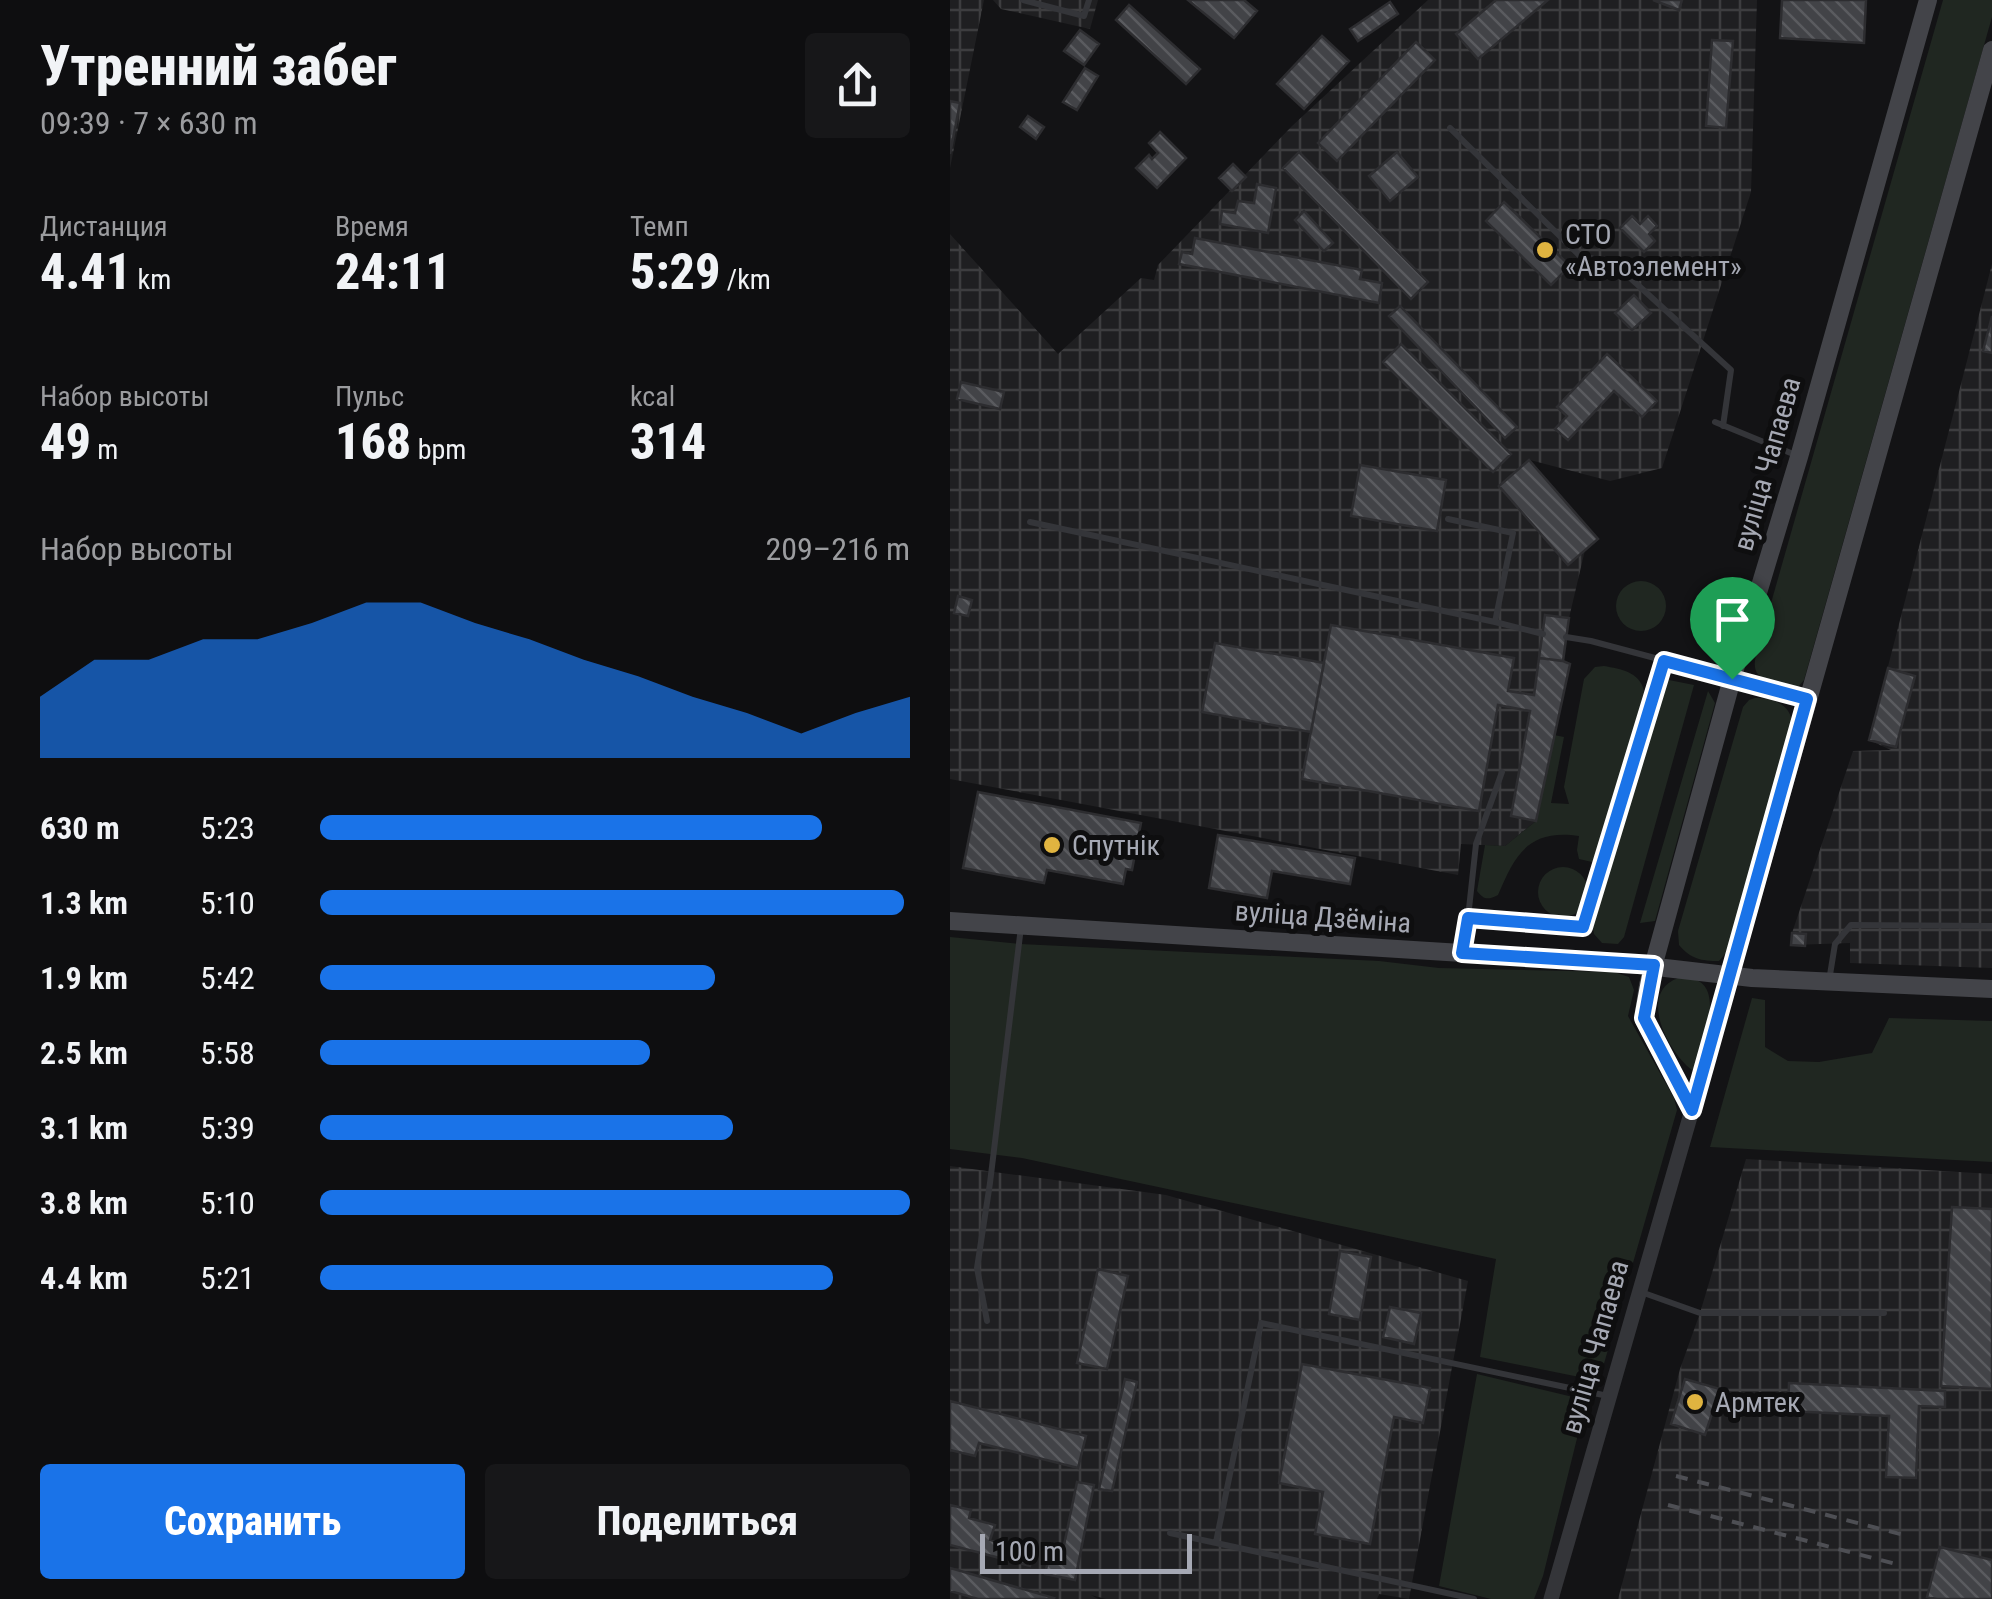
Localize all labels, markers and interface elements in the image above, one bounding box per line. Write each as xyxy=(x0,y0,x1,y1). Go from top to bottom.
button: share xyxy=(805,33,910,138)
text: Утренний забег xyxy=(40,34,397,98)
text: 09:39 · 7 × 630 m xyxy=(40,104,258,142)
text: Дистанция xyxy=(40,210,167,243)
text: Время xyxy=(335,210,409,243)
text: Темп xyxy=(630,210,689,243)
place label: СТО «Автоэлемент» xyxy=(1565,218,1742,283)
marker: СТО «Автоэлемент» xyxy=(1534,239,1556,261)
text: 4.41 xyxy=(40,243,131,301)
text: 24:11 xyxy=(335,243,451,301)
text: 5:29 xyxy=(630,243,720,301)
text: km xyxy=(131,263,171,296)
text: /km xyxy=(720,263,771,296)
street label: вуліца Чапаева xyxy=(1726,374,1808,554)
text: Набор высоты xyxy=(40,380,209,413)
text: Пульс xyxy=(335,380,404,413)
text: kcal xyxy=(630,380,675,413)
text: 49 xyxy=(40,413,91,471)
text: 168 xyxy=(335,413,411,471)
text: 314 xyxy=(630,413,706,471)
text: m xyxy=(91,433,118,466)
text: bpm xyxy=(411,433,466,466)
text: Набор высоты xyxy=(40,530,234,568)
text: 209–216 m xyxy=(765,530,910,568)
pin xyxy=(1690,577,1775,680)
icon: arrive xyxy=(1705,592,1760,647)
text: 630 m xyxy=(40,809,120,847)
text: 5:23 xyxy=(200,809,255,847)
place label: Спутнік xyxy=(1072,829,1160,862)
marker: Спутнік xyxy=(1041,834,1063,856)
text: 1.3 km xyxy=(40,884,128,922)
text: 5:10 xyxy=(200,884,255,922)
street label: вуліца Дзёміна xyxy=(1234,894,1412,940)
text: 1.9 km xyxy=(40,959,128,997)
text: 5:42 xyxy=(200,959,255,997)
text: 2.5 km xyxy=(40,1034,128,1072)
text: 5:58 xyxy=(200,1034,255,1072)
text: 3.1 km xyxy=(40,1109,128,1147)
text: 5:39 xyxy=(200,1109,255,1147)
text: 3.8 km xyxy=(40,1184,128,1222)
text: 5:10 xyxy=(200,1184,255,1222)
street label: вуліца Чапаева xyxy=(1554,1257,1636,1437)
text: 4.4 km xyxy=(40,1259,128,1297)
text: 5:21 xyxy=(200,1259,255,1297)
place label: Армтек xyxy=(1715,1386,1800,1419)
marker: Армтек xyxy=(1684,1391,1706,1413)
button: Сохранить xyxy=(40,1464,465,1579)
button: Поделиться xyxy=(485,1464,910,1579)
scale bar xyxy=(980,1529,1192,1574)
text: 100 m xyxy=(995,1535,1064,1568)

